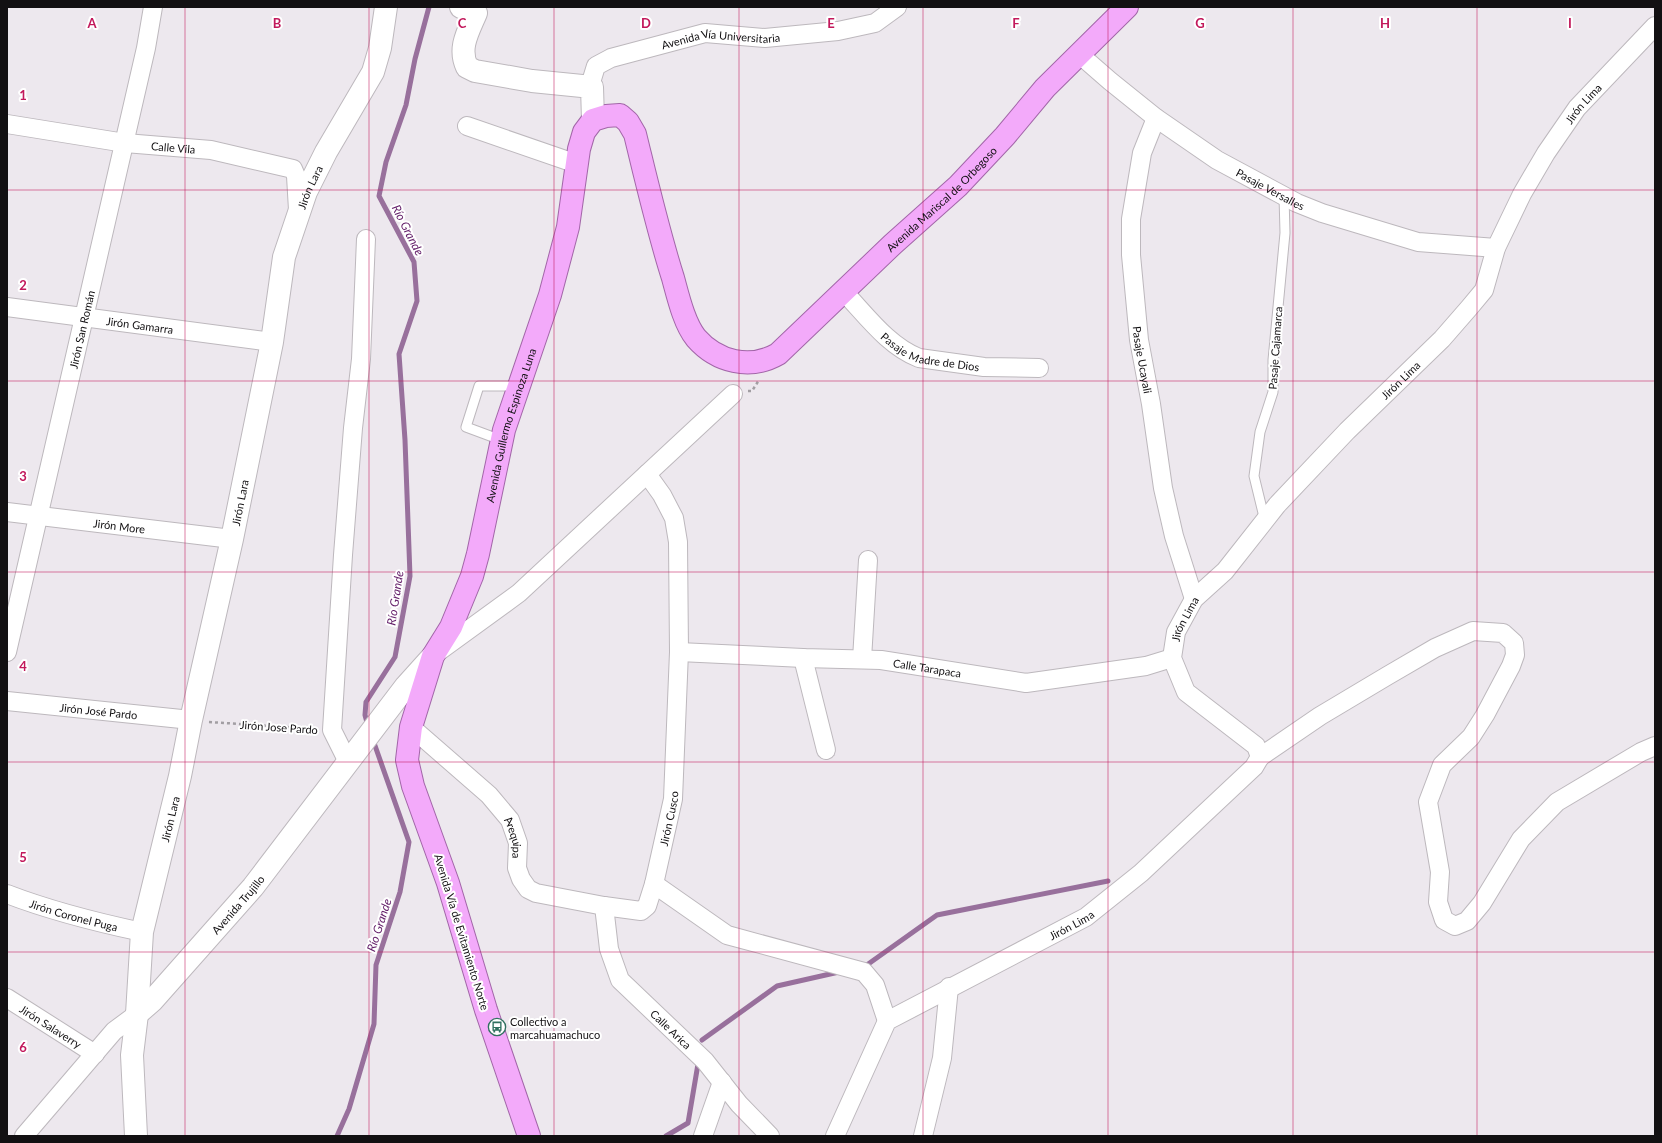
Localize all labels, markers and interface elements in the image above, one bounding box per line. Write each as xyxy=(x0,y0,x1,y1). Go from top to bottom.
text: A xyxy=(86,15,97,31)
text: B xyxy=(273,15,282,31)
text: C xyxy=(458,15,467,31)
text: D xyxy=(641,15,651,31)
text: E xyxy=(827,15,835,31)
text: F xyxy=(1012,15,1020,31)
text: G xyxy=(1195,15,1205,31)
text: H xyxy=(1380,15,1390,31)
text: I xyxy=(1568,15,1572,31)
street label: Avenida Vía Universitaria xyxy=(660,26,781,51)
street label: Jirón Lima xyxy=(1562,81,1604,126)
text: 1 xyxy=(19,87,27,103)
street label: Calle Vila xyxy=(151,139,196,155)
street label: Avenida Mariscal de Orbegoso xyxy=(883,143,999,254)
street label: Jirón Lara xyxy=(294,163,325,211)
street label: Pasaje Versalles xyxy=(1234,165,1307,212)
water label: Río Grande xyxy=(389,202,427,258)
text: 2 xyxy=(19,277,27,293)
street label: Jirón San Román xyxy=(66,289,97,370)
street label: Pasaje Cajamarca xyxy=(1266,306,1284,390)
street label: Jirón Gamarra xyxy=(105,314,174,335)
street label: Pasaje Ucayali xyxy=(1131,325,1155,395)
street label: Pasaje Madre de Dios xyxy=(879,329,980,373)
street label: Avenida Guillermo Espinoza Luna xyxy=(482,346,538,504)
street label: Jirón Lima xyxy=(1378,358,1422,401)
text: 3 xyxy=(19,468,27,484)
street label: Jirón Lara xyxy=(228,478,250,527)
street label: Jirón More xyxy=(93,516,146,535)
water label: Río Grande xyxy=(383,569,407,626)
street label: Jirón Lima xyxy=(1168,594,1201,642)
street label: Calle Tarapaca xyxy=(892,656,962,679)
text: 4 xyxy=(19,658,27,674)
street label: Jirón José Pardo xyxy=(59,700,138,721)
street label: Jirón Jose Pardo xyxy=(240,718,318,736)
street label: Jirón Cusco xyxy=(656,791,680,847)
street label: Jirón Lara xyxy=(158,795,181,843)
street label: Arequipa xyxy=(502,813,524,859)
text: 5 xyxy=(19,849,27,865)
street label: Avenida Vía de Evitamiento Norte xyxy=(432,852,492,1012)
street label: Avenida Trujillo xyxy=(208,872,266,936)
street label: Jirón Coronel Puga xyxy=(28,896,119,933)
water label: Río Grande xyxy=(363,896,395,954)
street label: Jirón Lima xyxy=(1046,907,1096,942)
street label: Jirón Salaverry xyxy=(18,1001,84,1051)
street label: Calle Arica xyxy=(648,1007,694,1051)
place label: Collectivo a marcahuamachuco xyxy=(510,1015,600,1041)
bus stop icon: Collectivo a marcahuamachuco xyxy=(487,1017,507,1037)
text: 6 xyxy=(19,1039,27,1055)

